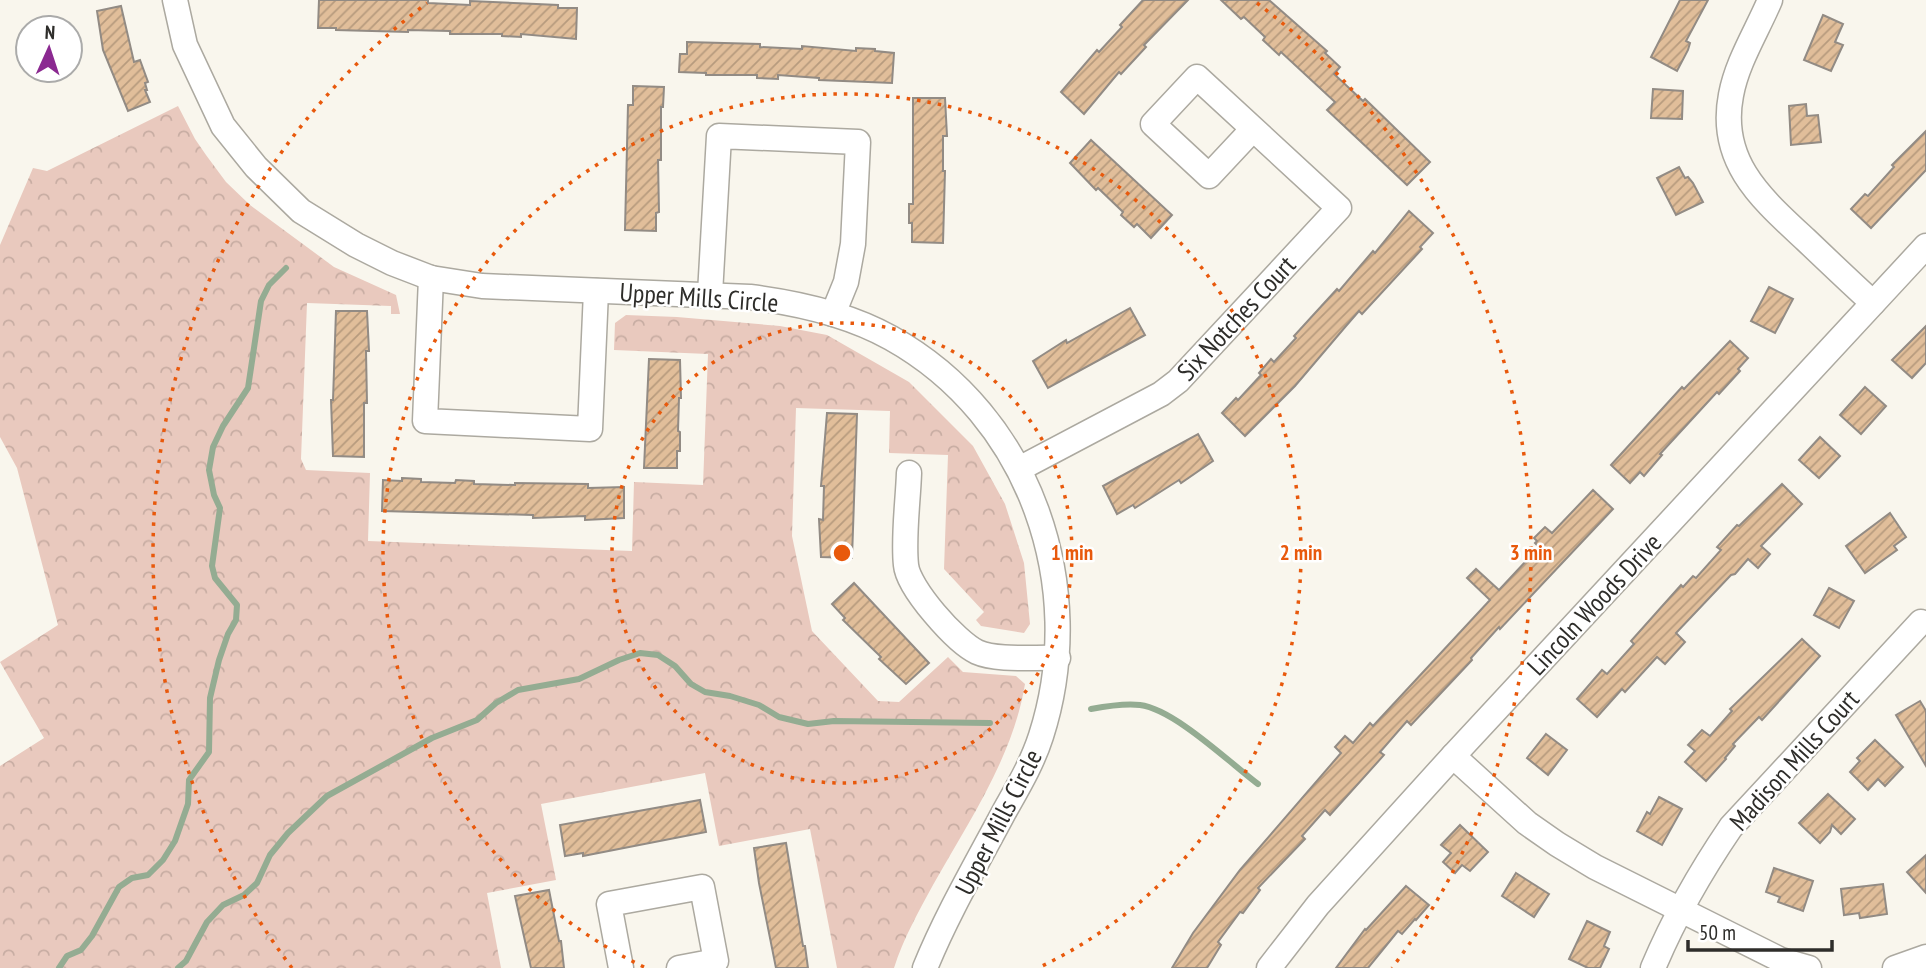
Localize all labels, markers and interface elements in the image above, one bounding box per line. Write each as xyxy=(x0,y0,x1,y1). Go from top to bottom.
north arrow xyxy=(14,14,84,84)
text: N xyxy=(44,20,56,44)
street label: Six Notches Court xyxy=(1170,249,1302,387)
street label: Upper Mills Circle xyxy=(619,275,779,319)
street label: Lincoln Woods Drive xyxy=(1520,526,1668,682)
text: 1 min xyxy=(1051,539,1093,566)
text: 2 min xyxy=(1280,539,1322,566)
text: 3 min xyxy=(1510,539,1552,566)
centre of rings xyxy=(830,541,854,565)
street label: Madison Mills Court xyxy=(1722,683,1866,837)
street label: Upper Mills Circle xyxy=(947,744,1049,900)
scale bar xyxy=(1688,908,1832,952)
text: 50 m xyxy=(1699,919,1736,946)

